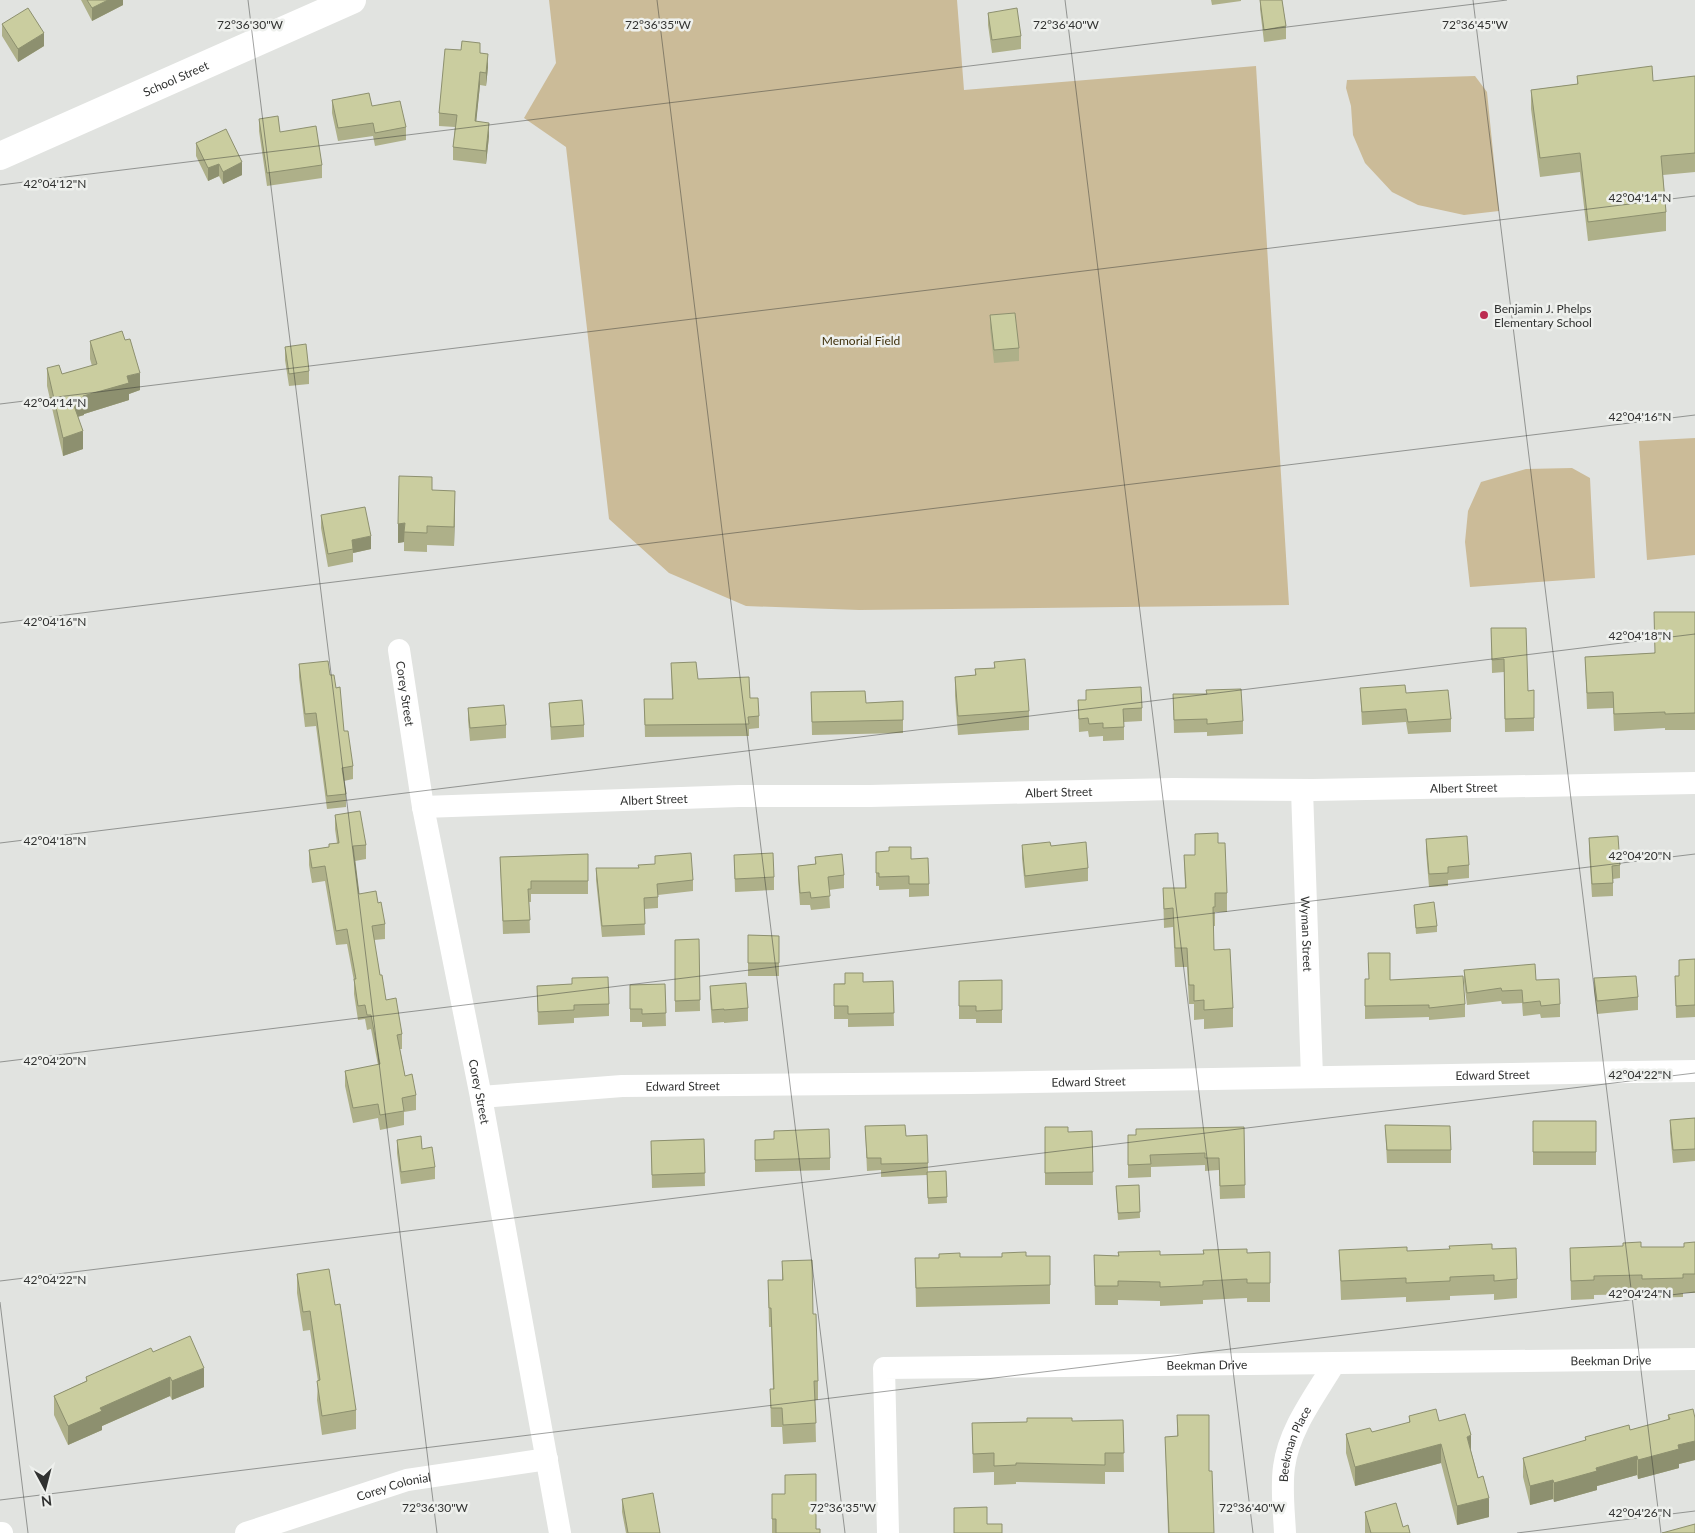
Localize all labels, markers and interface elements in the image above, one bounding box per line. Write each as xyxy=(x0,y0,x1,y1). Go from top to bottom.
text: 72°36'30"W xyxy=(217,17,284,32)
text: 72°36'35"W xyxy=(625,17,692,32)
text: 72°36'40"W xyxy=(1033,17,1100,32)
text: 72°36'45"W xyxy=(1442,17,1509,32)
street label: School Street xyxy=(140,57,211,99)
text: 42°04'12"N xyxy=(24,176,86,191)
text: 42°04'14"N xyxy=(1609,190,1671,205)
place label: Benjamin J. Phelps Elementary School xyxy=(1494,301,1592,330)
marker: Benjamin J. Phelps Elementary School xyxy=(1478,309,1490,321)
park label: Memorial Field xyxy=(822,333,900,348)
text: 42°04'14"N xyxy=(24,395,86,410)
text: 42°04'16"N xyxy=(1609,409,1671,424)
text: 42°04'16"N xyxy=(24,614,86,629)
text: 42°04'18"N xyxy=(1609,628,1671,643)
street label: Corey Street xyxy=(393,660,418,728)
street label: Albert Street xyxy=(1430,779,1498,795)
street label: Albert Street xyxy=(1025,783,1093,800)
street label: Albert Street xyxy=(620,790,689,808)
text: 42°04'18"N xyxy=(24,833,86,848)
text: 42°04'20"N xyxy=(1609,848,1671,863)
street label: Wyman Street xyxy=(1298,896,1316,973)
text: 42°04'20"N xyxy=(24,1053,86,1068)
street label: Corey Street xyxy=(466,1058,493,1126)
street label: Edward Street xyxy=(1455,1066,1530,1082)
text: 42°04'22"N xyxy=(1609,1067,1671,1082)
street label: Edward Street xyxy=(1051,1073,1127,1089)
street label: Edward Street xyxy=(645,1078,720,1093)
text: 42°04'22"N xyxy=(24,1272,86,1287)
text: 42°04'24"N xyxy=(1609,1286,1671,1301)
street label: Beekman Drive xyxy=(1570,1352,1651,1368)
street label: Beekman Drive xyxy=(1166,1356,1247,1372)
street label: Beekman Place xyxy=(1275,1403,1314,1482)
north arrow xyxy=(20,1463,70,1513)
street label: Corey Colonial xyxy=(354,1469,432,1504)
text: N xyxy=(40,1492,53,1510)
text: 72°36'30"W xyxy=(402,1500,469,1515)
text: 72°36'35"W xyxy=(810,1500,877,1515)
text: 72°36'40"W xyxy=(1219,1500,1286,1515)
text: 42°04'26"N xyxy=(1609,1505,1671,1520)

